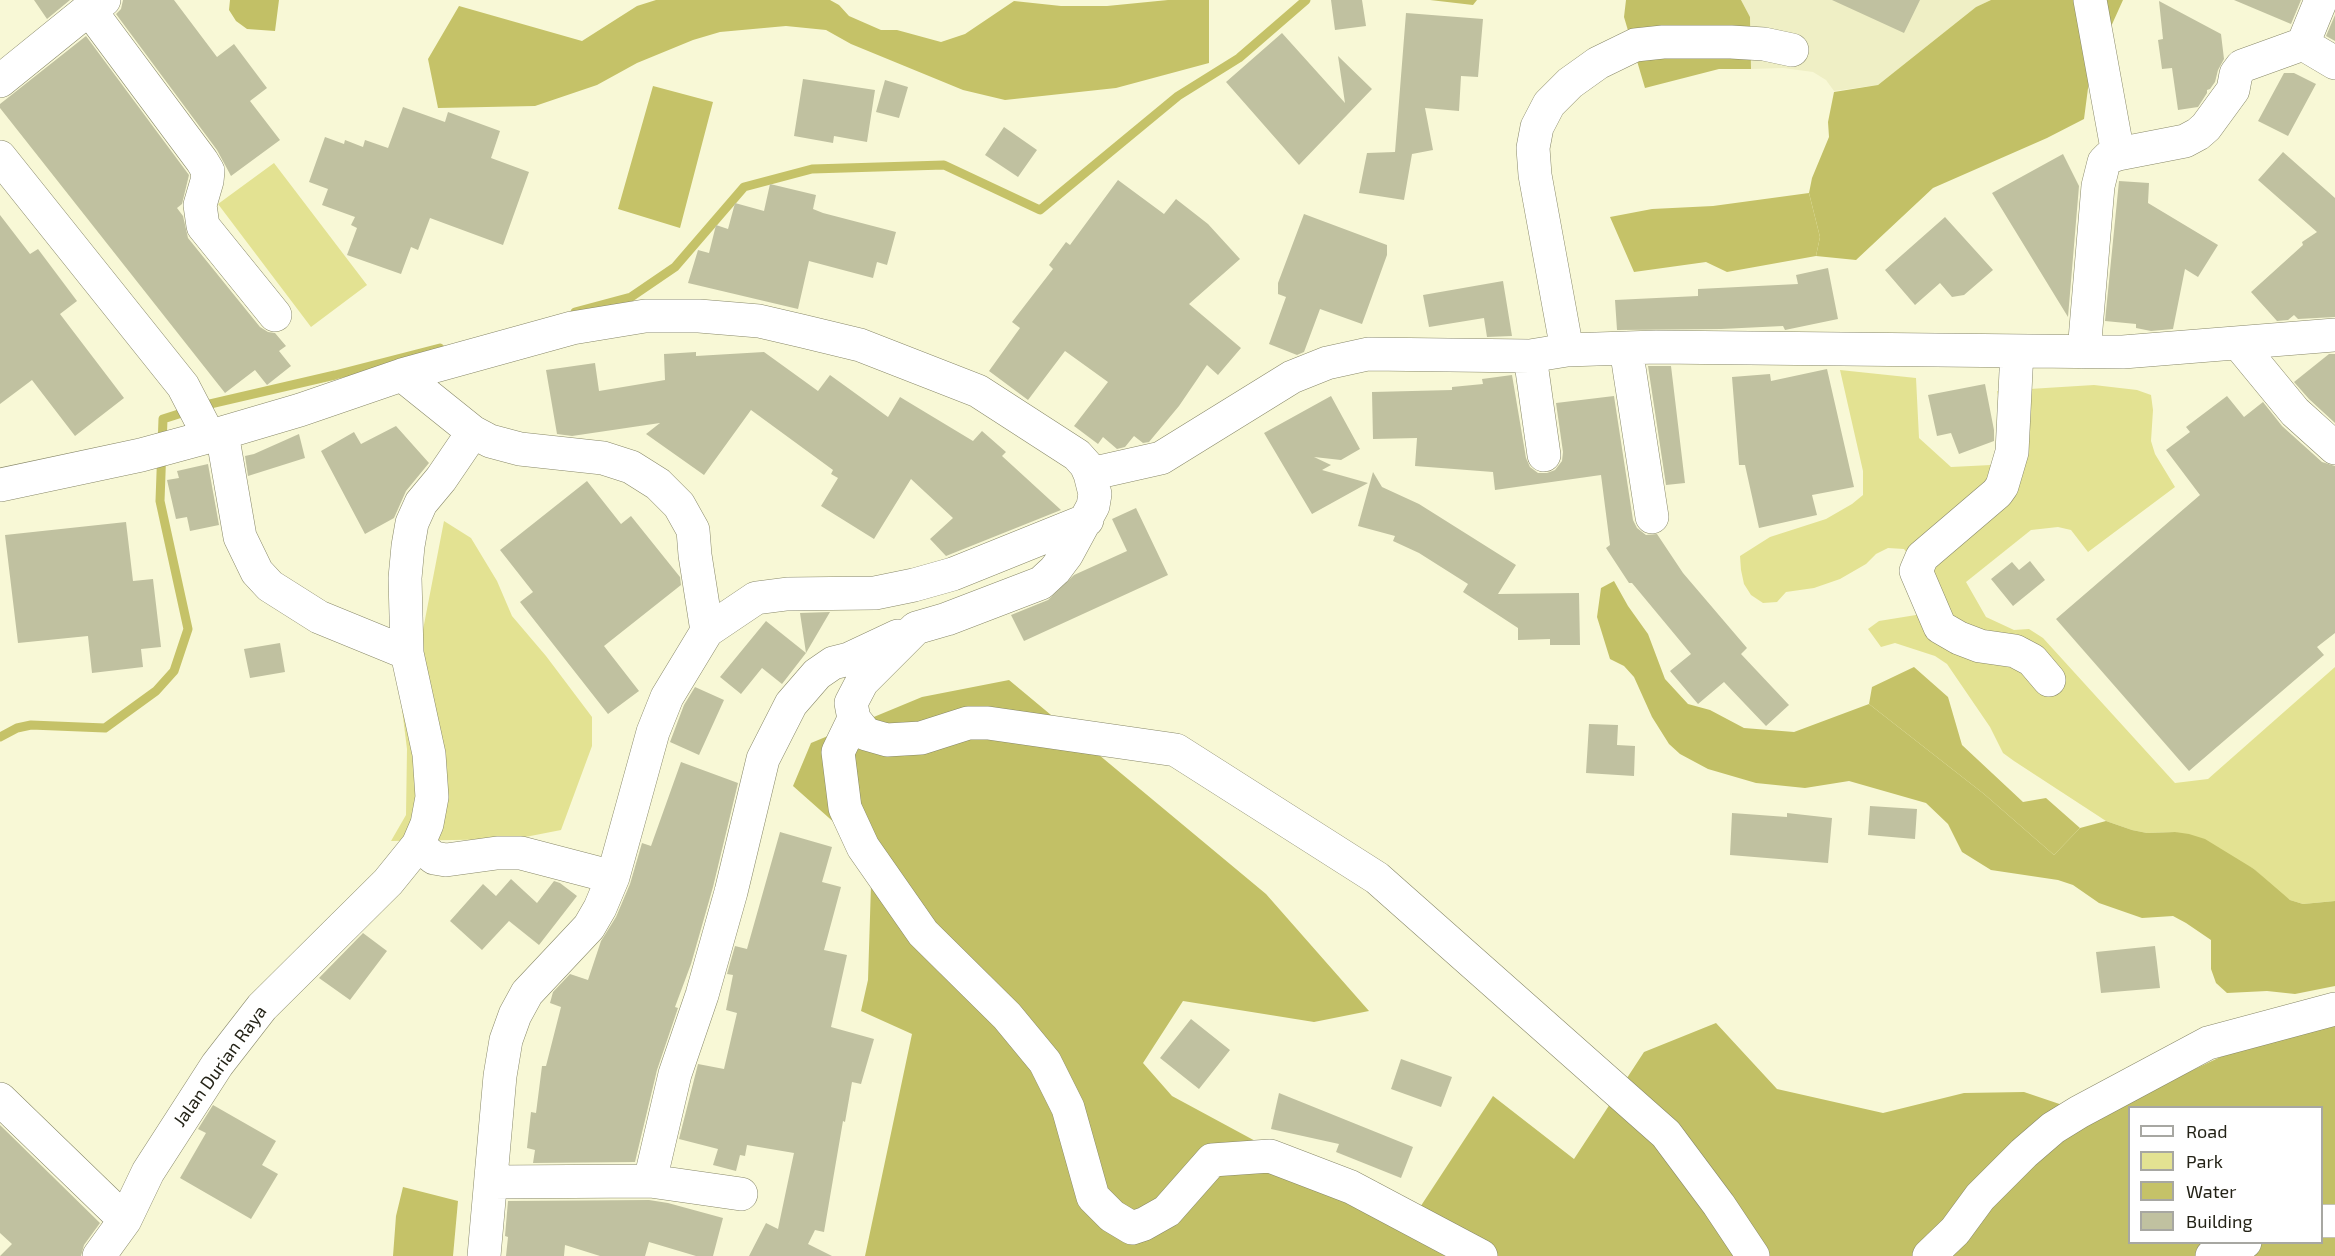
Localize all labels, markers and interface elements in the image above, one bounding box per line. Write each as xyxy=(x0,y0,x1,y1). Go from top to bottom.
street label: Jalan Durian Raya xyxy=(169,1001,271,1131)
legend xyxy=(2128,1106,2323,1244)
text: Road xyxy=(2186,1120,2227,1142)
text: Park xyxy=(2186,1150,2223,1172)
text: Water xyxy=(2186,1180,2236,1202)
text: Building xyxy=(2186,1210,2253,1232)

